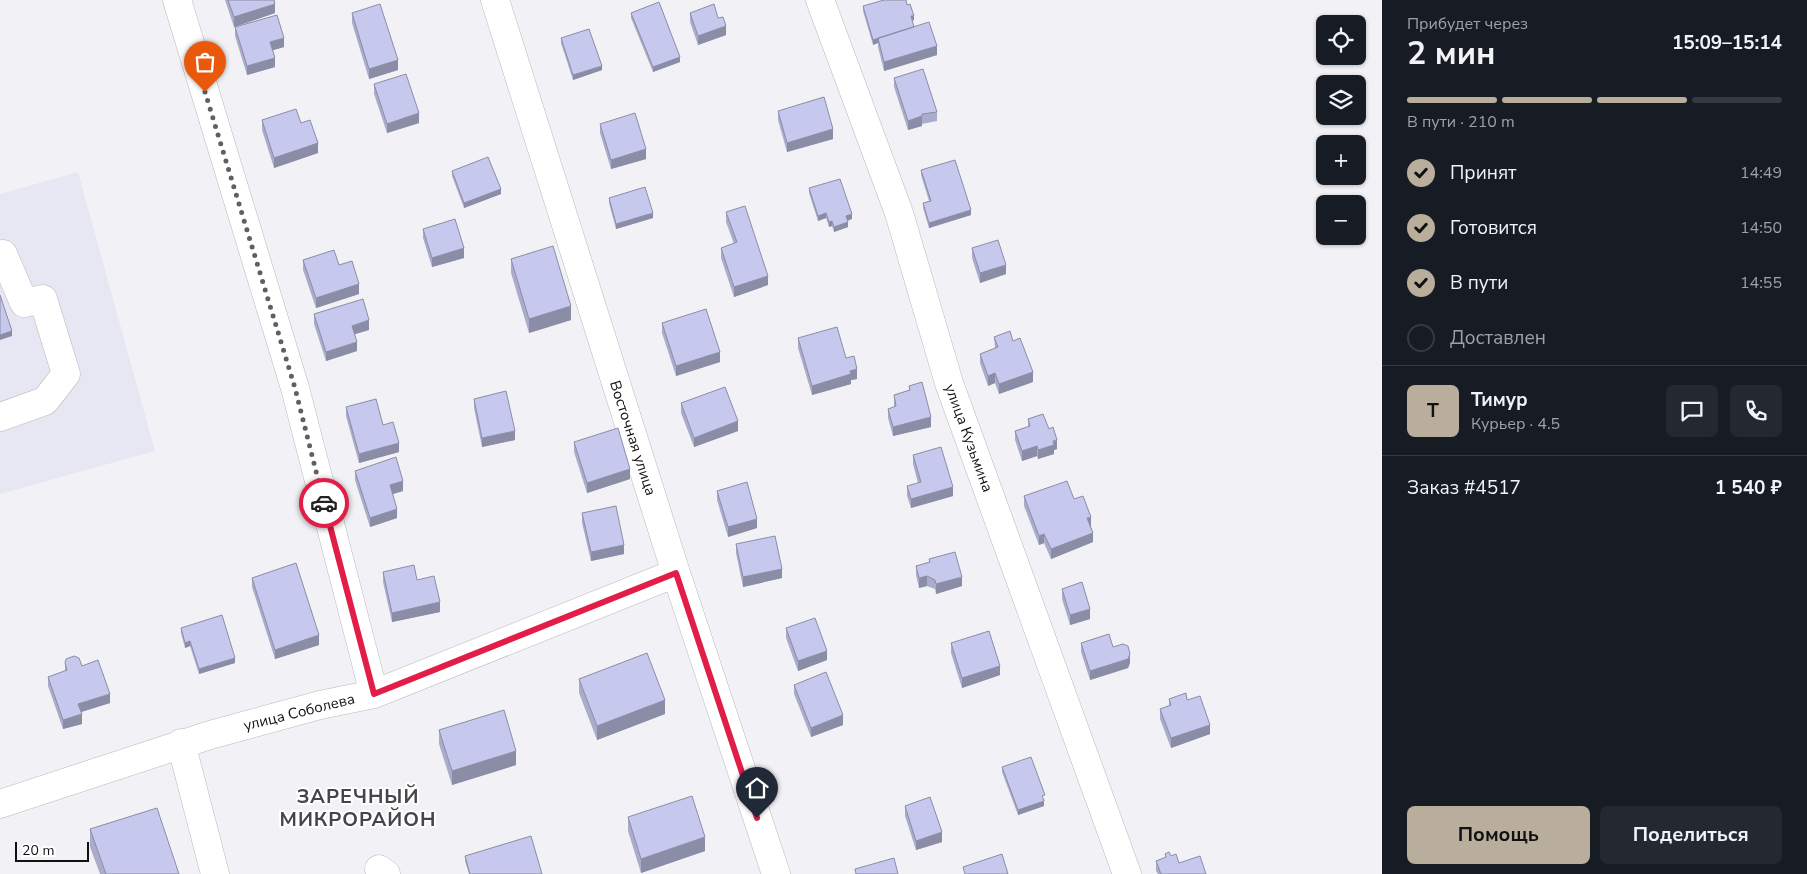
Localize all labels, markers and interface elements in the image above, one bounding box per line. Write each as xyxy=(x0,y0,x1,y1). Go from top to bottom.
text: Прибудет через xyxy=(1407,13,1528,35)
map controls xyxy=(1316,15,1366,245)
button: locate xyxy=(1316,15,1366,65)
text: 15:09–15:14 xyxy=(1672,30,1782,56)
text: 2 мин xyxy=(1407,32,1496,75)
pin xyxy=(184,41,226,92)
icon: bag xyxy=(191,48,219,76)
button: layers xyxy=(1316,75,1366,125)
text: В пути · 210 m xyxy=(1407,111,1515,133)
button: + xyxy=(1316,135,1366,185)
icon: check xyxy=(1407,159,1435,187)
text: Принят xyxy=(1450,160,1517,186)
text: 14:49 xyxy=(1740,162,1782,184)
button: − xyxy=(1316,195,1366,245)
icon: check xyxy=(1407,214,1435,242)
text: Готовится xyxy=(1450,215,1537,241)
text: 14:50 xyxy=(1740,217,1782,239)
icon: check xyxy=(1407,269,1435,297)
text: В пути xyxy=(1450,270,1508,296)
text: 14:55 xyxy=(1740,272,1782,294)
text: Доставлен xyxy=(1450,325,1546,351)
street label: Восточная улица xyxy=(605,378,661,498)
street label: улица Кузьмина xyxy=(940,381,998,495)
button: chat xyxy=(1666,385,1718,437)
button: phone xyxy=(1730,385,1782,437)
text: Тимур xyxy=(1471,387,1528,413)
text: Т xyxy=(1427,398,1439,424)
text: Курьер · 4.5 xyxy=(1471,413,1560,435)
text: Заказ #4517 xyxy=(1407,475,1521,501)
text: 1 540 ₽ xyxy=(1715,475,1782,501)
courier xyxy=(299,478,349,528)
icon: car xyxy=(310,489,338,517)
street label: улица Соболева xyxy=(241,689,357,735)
pin xyxy=(736,767,778,818)
icon: home xyxy=(743,774,771,802)
district label: ЗАРЕЧНЫЙ МИКРОРАЙОН xyxy=(280,783,436,833)
button: Помощь xyxy=(1407,806,1590,864)
button: Поделиться xyxy=(1600,806,1782,864)
scale bar xyxy=(15,839,89,862)
text: 20 m xyxy=(22,841,54,860)

